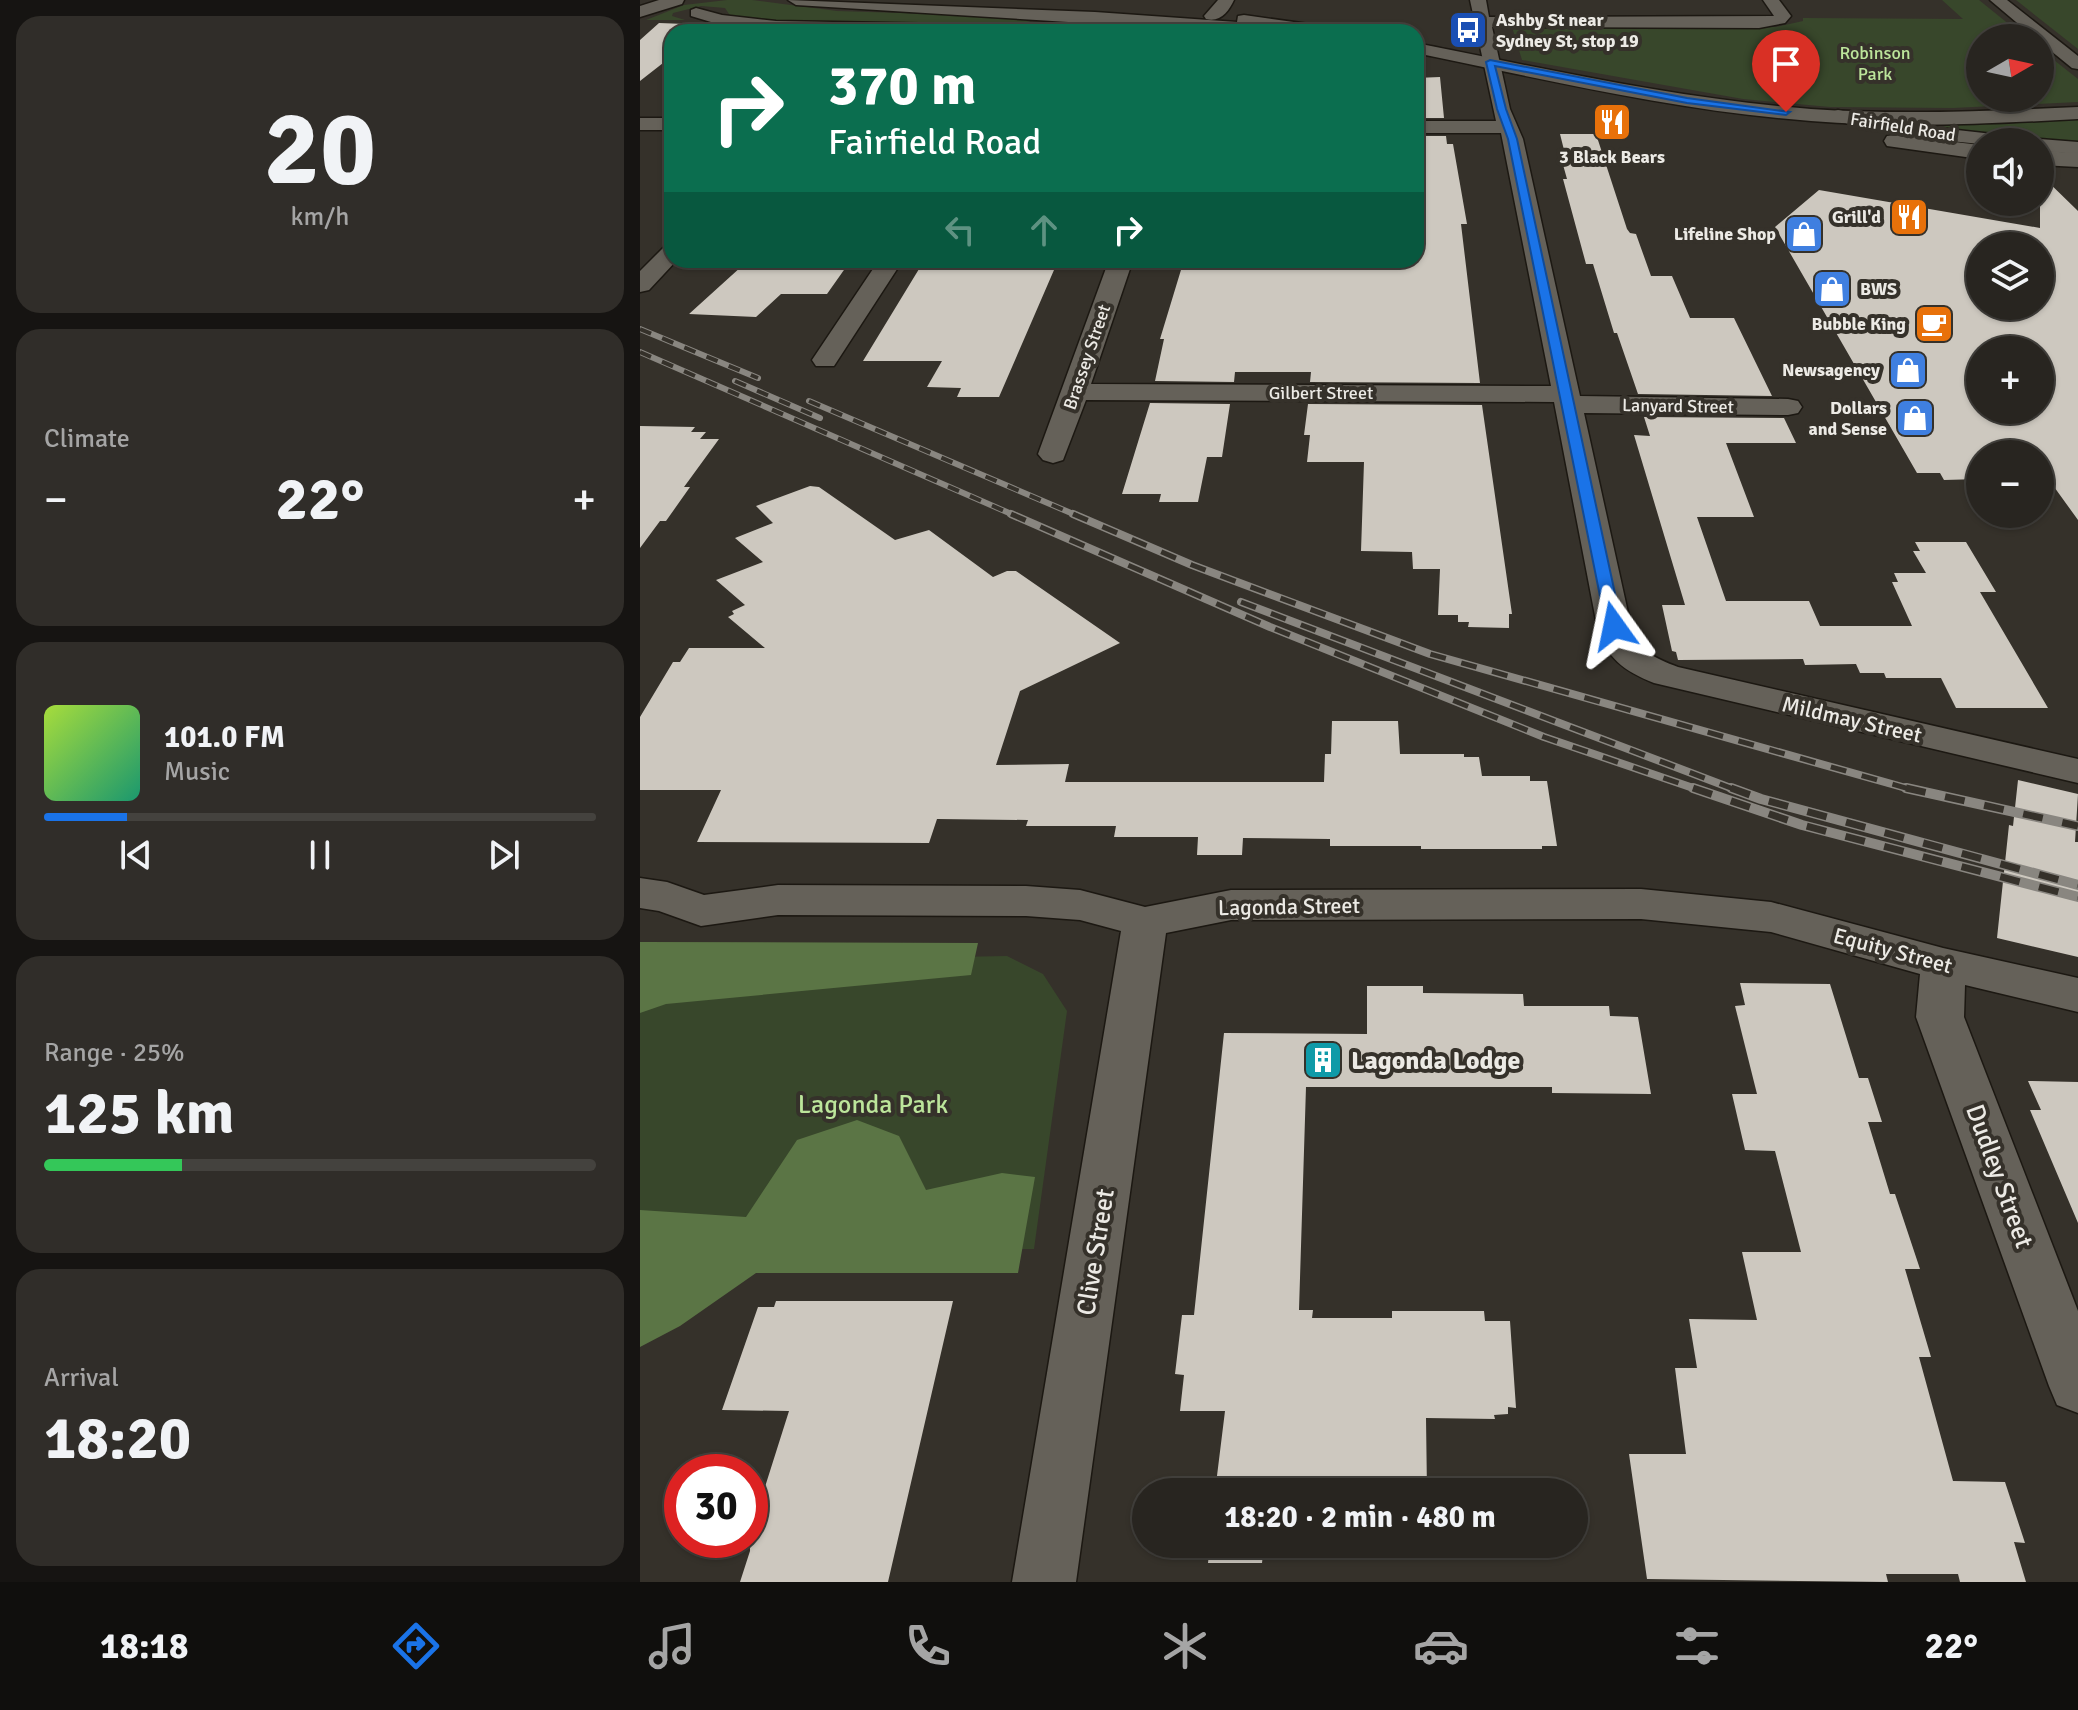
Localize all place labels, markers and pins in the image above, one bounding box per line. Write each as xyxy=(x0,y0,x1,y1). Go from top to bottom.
bus stop icon: Ashby St near Sydney St, stop 19 xyxy=(1447,9,1489,51)
place label: Ashby St near Sydney St, stop 19 xyxy=(1496,9,1639,52)
pin xyxy=(1752,30,1820,112)
restaurant icon: 3 Black Bears xyxy=(1591,101,1633,143)
place label: 3 Black Bears xyxy=(1559,146,1665,168)
restaurant icon: Grill'd xyxy=(1888,196,1930,238)
place label: Grill'd xyxy=(1832,206,1881,228)
shop icon: Lifeline Shop xyxy=(1783,213,1825,255)
place label: Lifeline Shop xyxy=(1674,223,1776,245)
shop icon: BWS xyxy=(1811,268,1853,310)
place label: BWS xyxy=(1860,278,1897,300)
cafe icon: Bubble King xyxy=(1913,303,1955,345)
place label: Bubble King xyxy=(1811,313,1906,335)
shop icon: Newsagency xyxy=(1887,349,1929,391)
place label: Newsagency xyxy=(1782,359,1880,381)
place label: Dollars and Sense xyxy=(1809,397,1887,440)
shop icon: Dollars and Sense xyxy=(1894,397,1936,439)
building icon: Lagonda Lodge xyxy=(1302,1039,1344,1081)
place label: Lagonda Lodge xyxy=(1351,1045,1520,1077)

